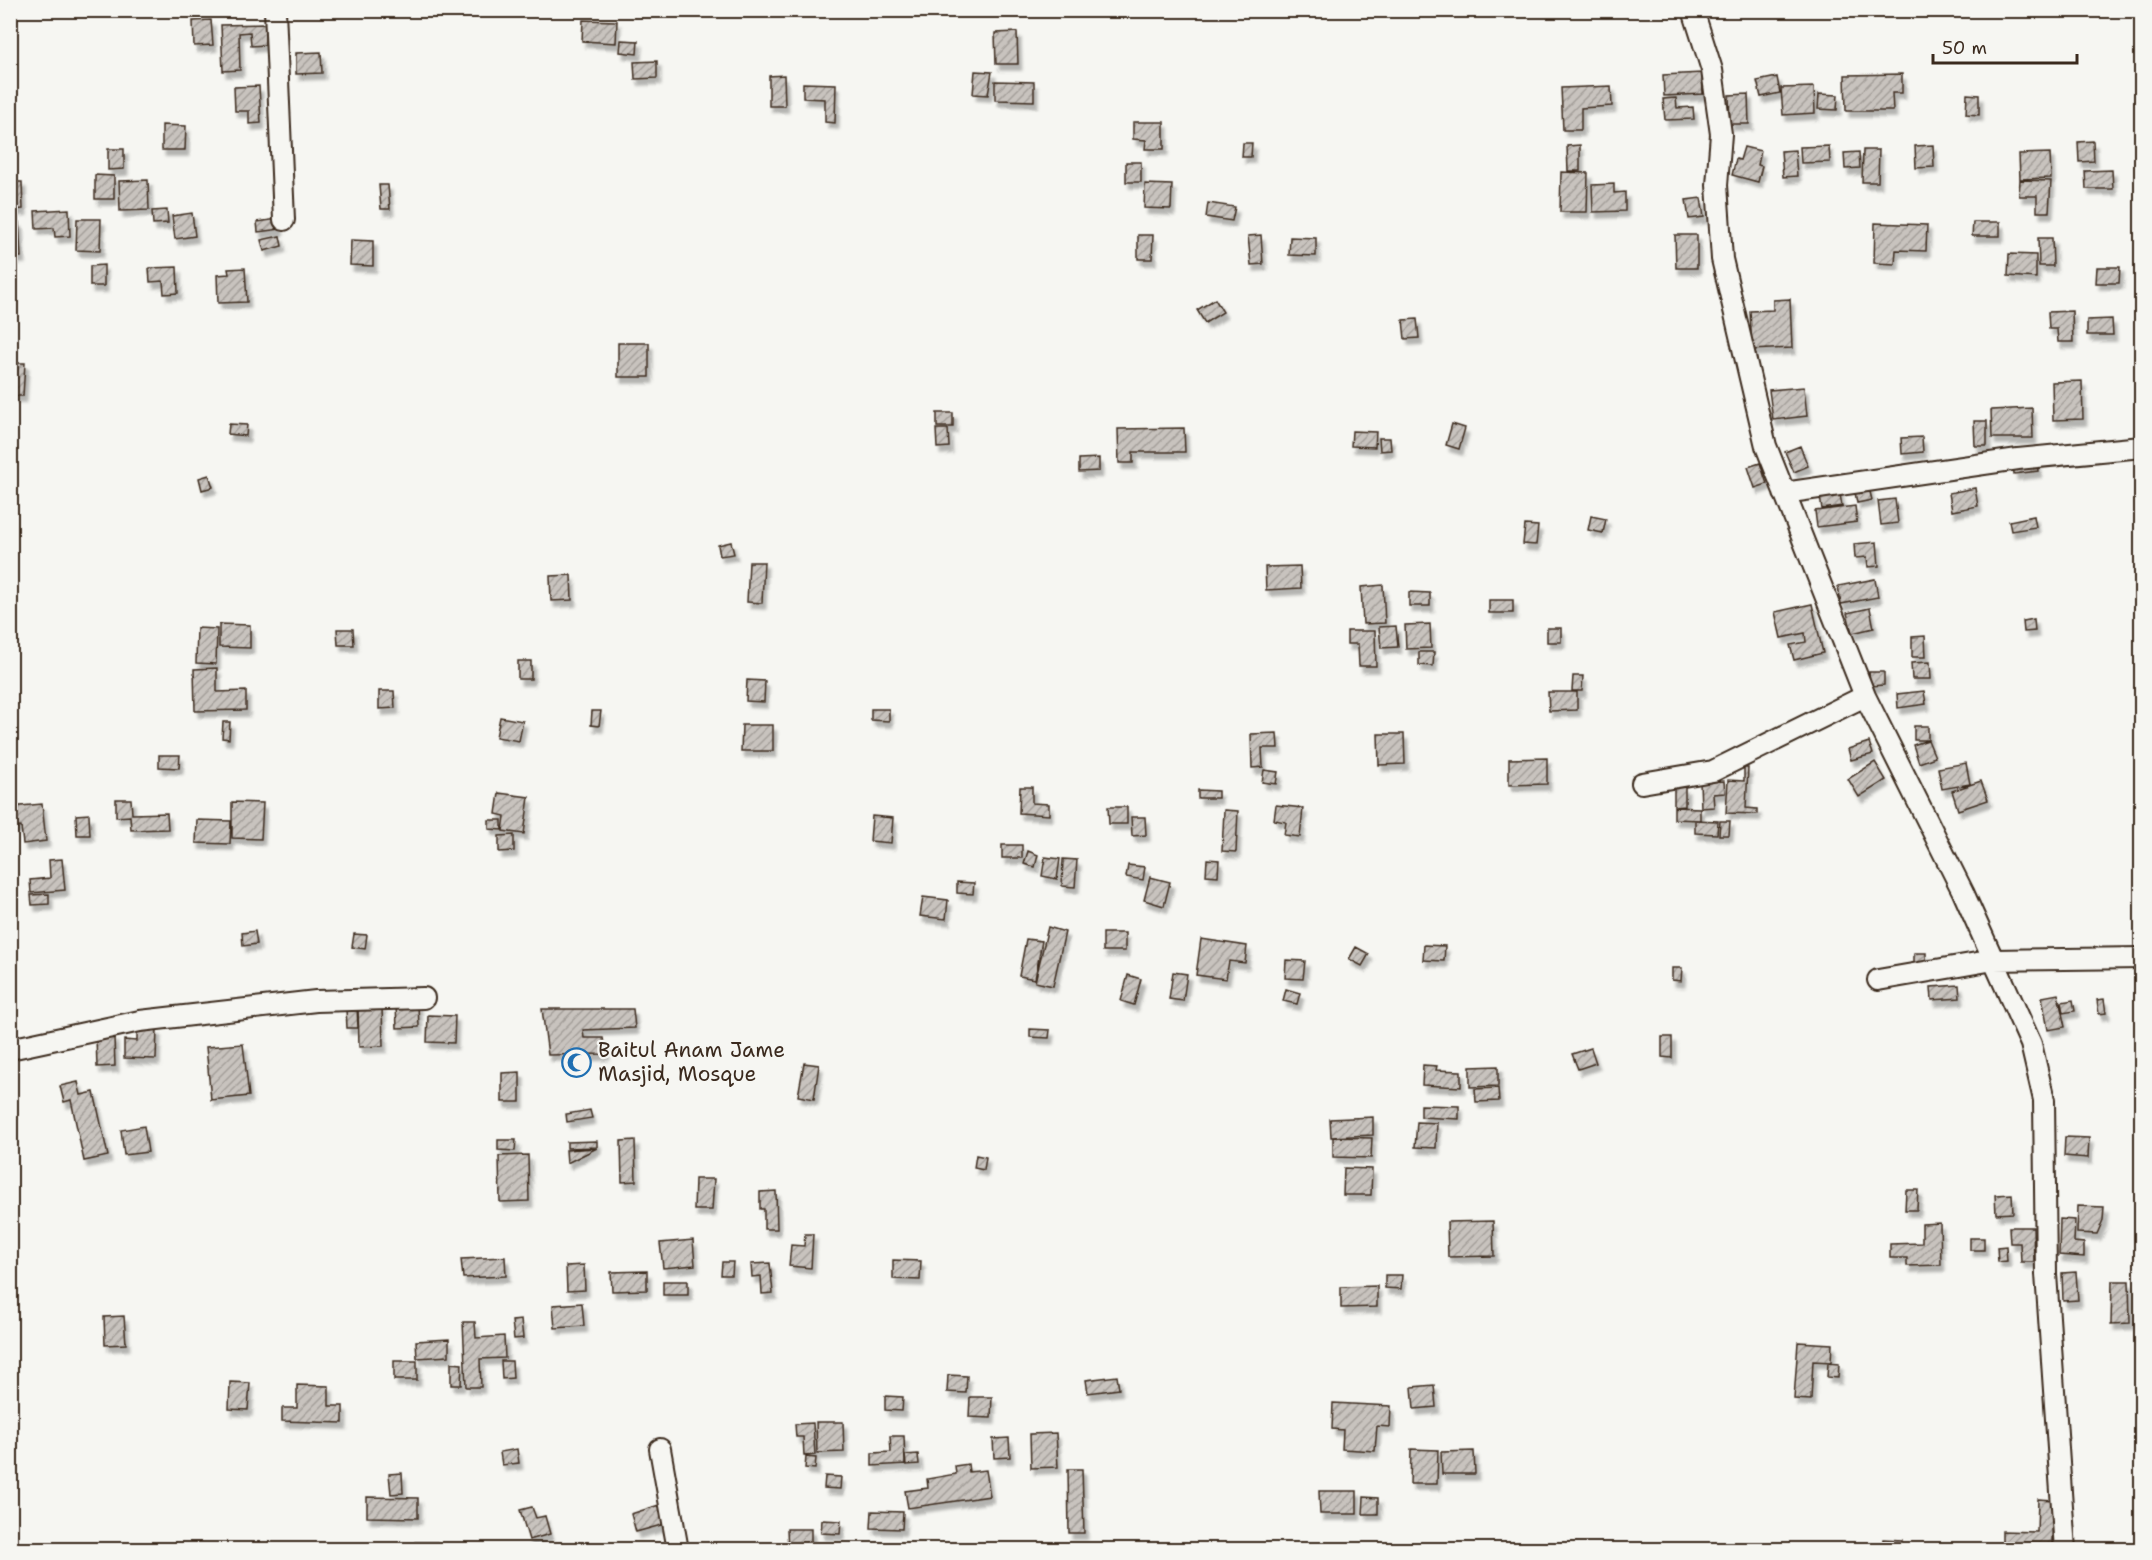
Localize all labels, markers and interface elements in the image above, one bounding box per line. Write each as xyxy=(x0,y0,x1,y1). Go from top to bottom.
scale bar xyxy=(1933,27,2077,65)
text: 50 m xyxy=(1942,36,1987,60)
place label: Baitul Anam Jame Masjid, Mosque xyxy=(598,1036,785,1088)
mosque icon: Baitul Anam Jame Masjid, Mosque xyxy=(561,1046,593,1078)

